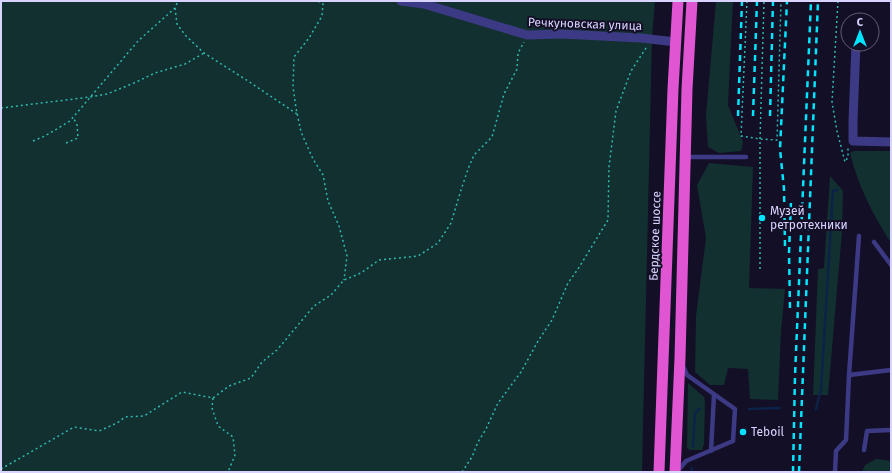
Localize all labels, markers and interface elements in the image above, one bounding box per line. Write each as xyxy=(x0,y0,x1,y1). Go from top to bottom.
north arrow xyxy=(840,12,880,52)
street label: Речкуновская улица xyxy=(528,15,642,33)
text: С xyxy=(857,16,864,29)
street label: Бердское шоссе xyxy=(646,191,664,281)
place label: Музей ретротехники xyxy=(770,204,848,232)
marker: Музей ретротехники xyxy=(757,213,767,223)
place label: Teboil xyxy=(751,425,785,439)
marker: Teboil xyxy=(738,427,748,437)

